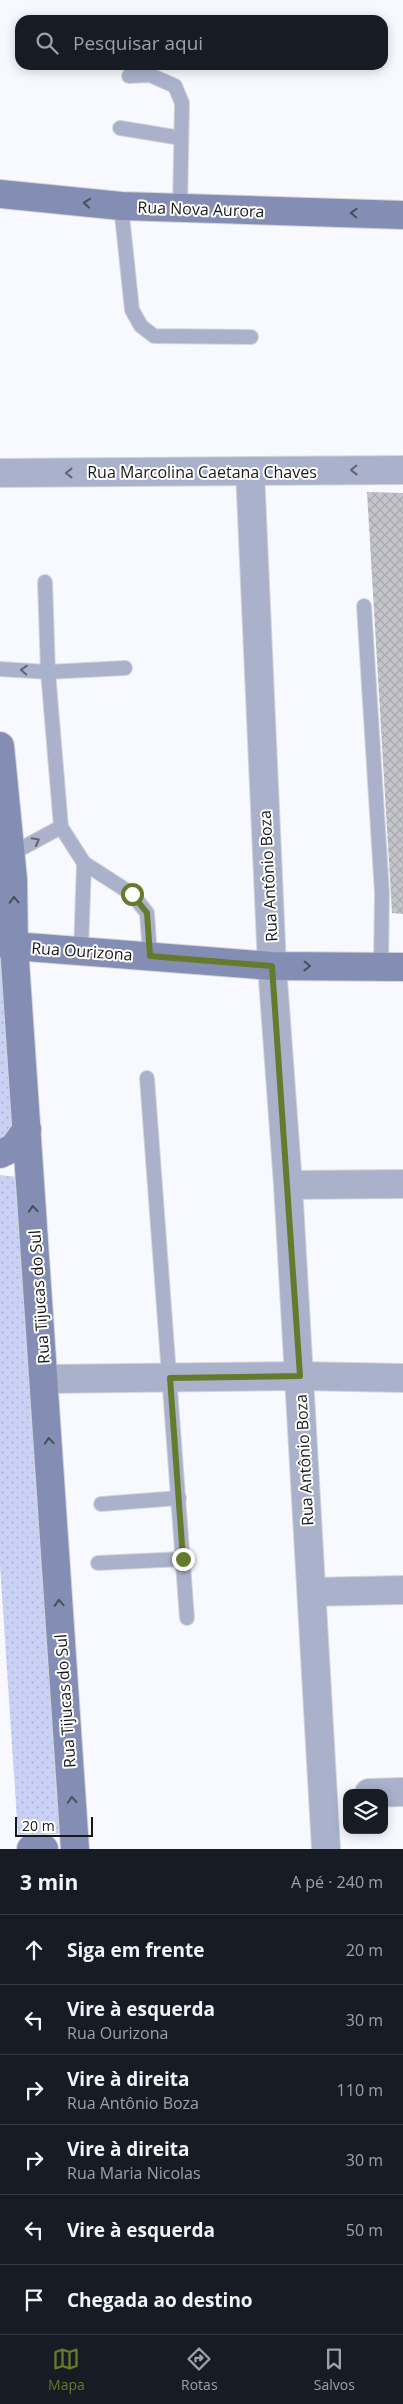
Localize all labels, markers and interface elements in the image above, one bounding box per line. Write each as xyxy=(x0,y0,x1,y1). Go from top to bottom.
search box xyxy=(15,15,388,70)
icon: search xyxy=(33,29,61,57)
text: Pesquisar aqui xyxy=(73,30,203,56)
street label: Rua Nova Aurora xyxy=(137,196,265,222)
one-way arrow xyxy=(83,198,91,209)
one-way arrow xyxy=(350,208,358,219)
street label: Rua Marcolina Caetana Chaves xyxy=(87,461,317,483)
one-way arrow xyxy=(350,465,358,475)
one-way arrow xyxy=(65,468,73,478)
one-way arrow xyxy=(20,665,28,676)
street label: Rua Antônio Boza xyxy=(254,810,282,942)
one-way arrow xyxy=(31,837,40,847)
route start xyxy=(121,883,144,906)
one-way arrow xyxy=(8,896,19,904)
street label: Rua Ourizona xyxy=(31,936,133,966)
one-way arrow xyxy=(304,961,312,971)
one-way arrow xyxy=(27,1205,38,1213)
street label: Rua Tijucas do Sul xyxy=(23,1229,55,1365)
street label: Rua Antônio Boza xyxy=(290,1394,318,1526)
one-way arrow xyxy=(43,1437,54,1445)
route end xyxy=(172,1548,195,1571)
one-way arrow xyxy=(54,1599,65,1607)
street label: Rua Tijucas do Sul xyxy=(49,1633,81,1769)
map controls xyxy=(343,1789,388,1834)
button: layers xyxy=(343,1789,388,1834)
one-way arrow xyxy=(66,1796,77,1804)
scale bar xyxy=(15,1814,92,1837)
text: 20 m xyxy=(22,1816,55,1835)
text: 3 min xyxy=(20,1868,78,1896)
text: A pé · 240 m xyxy=(291,1871,383,1893)
icon: ahead xyxy=(20,1936,48,1964)
text: Siga em frente xyxy=(67,1937,204,1963)
text: 20 m xyxy=(346,1939,383,1961)
text: Vire à esquerda xyxy=(67,1996,215,2022)
icon: left xyxy=(20,2006,48,2034)
text: 30 m xyxy=(346,2009,383,2031)
text: Rua Ourizona xyxy=(67,2022,168,2044)
text: Vire à direita xyxy=(67,2066,190,2092)
icon: right xyxy=(20,2076,48,2104)
text: 110 m xyxy=(337,2079,383,2101)
text: Rua Antônio Boza xyxy=(67,2092,199,2114)
text: Vire à direita xyxy=(67,2136,190,2162)
icon: right xyxy=(20,2146,48,2174)
text: 30 m xyxy=(346,2149,383,2171)
text: Rua Maria Nicolas xyxy=(67,2162,201,2184)
icon: left xyxy=(20,2216,48,2244)
text: Vire à esquerda xyxy=(67,2217,215,2243)
text: 50 m xyxy=(346,2219,383,2241)
icon: arrive xyxy=(20,2286,48,2314)
text: Chegada ao destino xyxy=(67,2287,253,2313)
tab: Mapa xyxy=(48,2345,85,2394)
tab: Rotas xyxy=(181,2345,218,2394)
tab: Salvos xyxy=(314,2345,355,2394)

